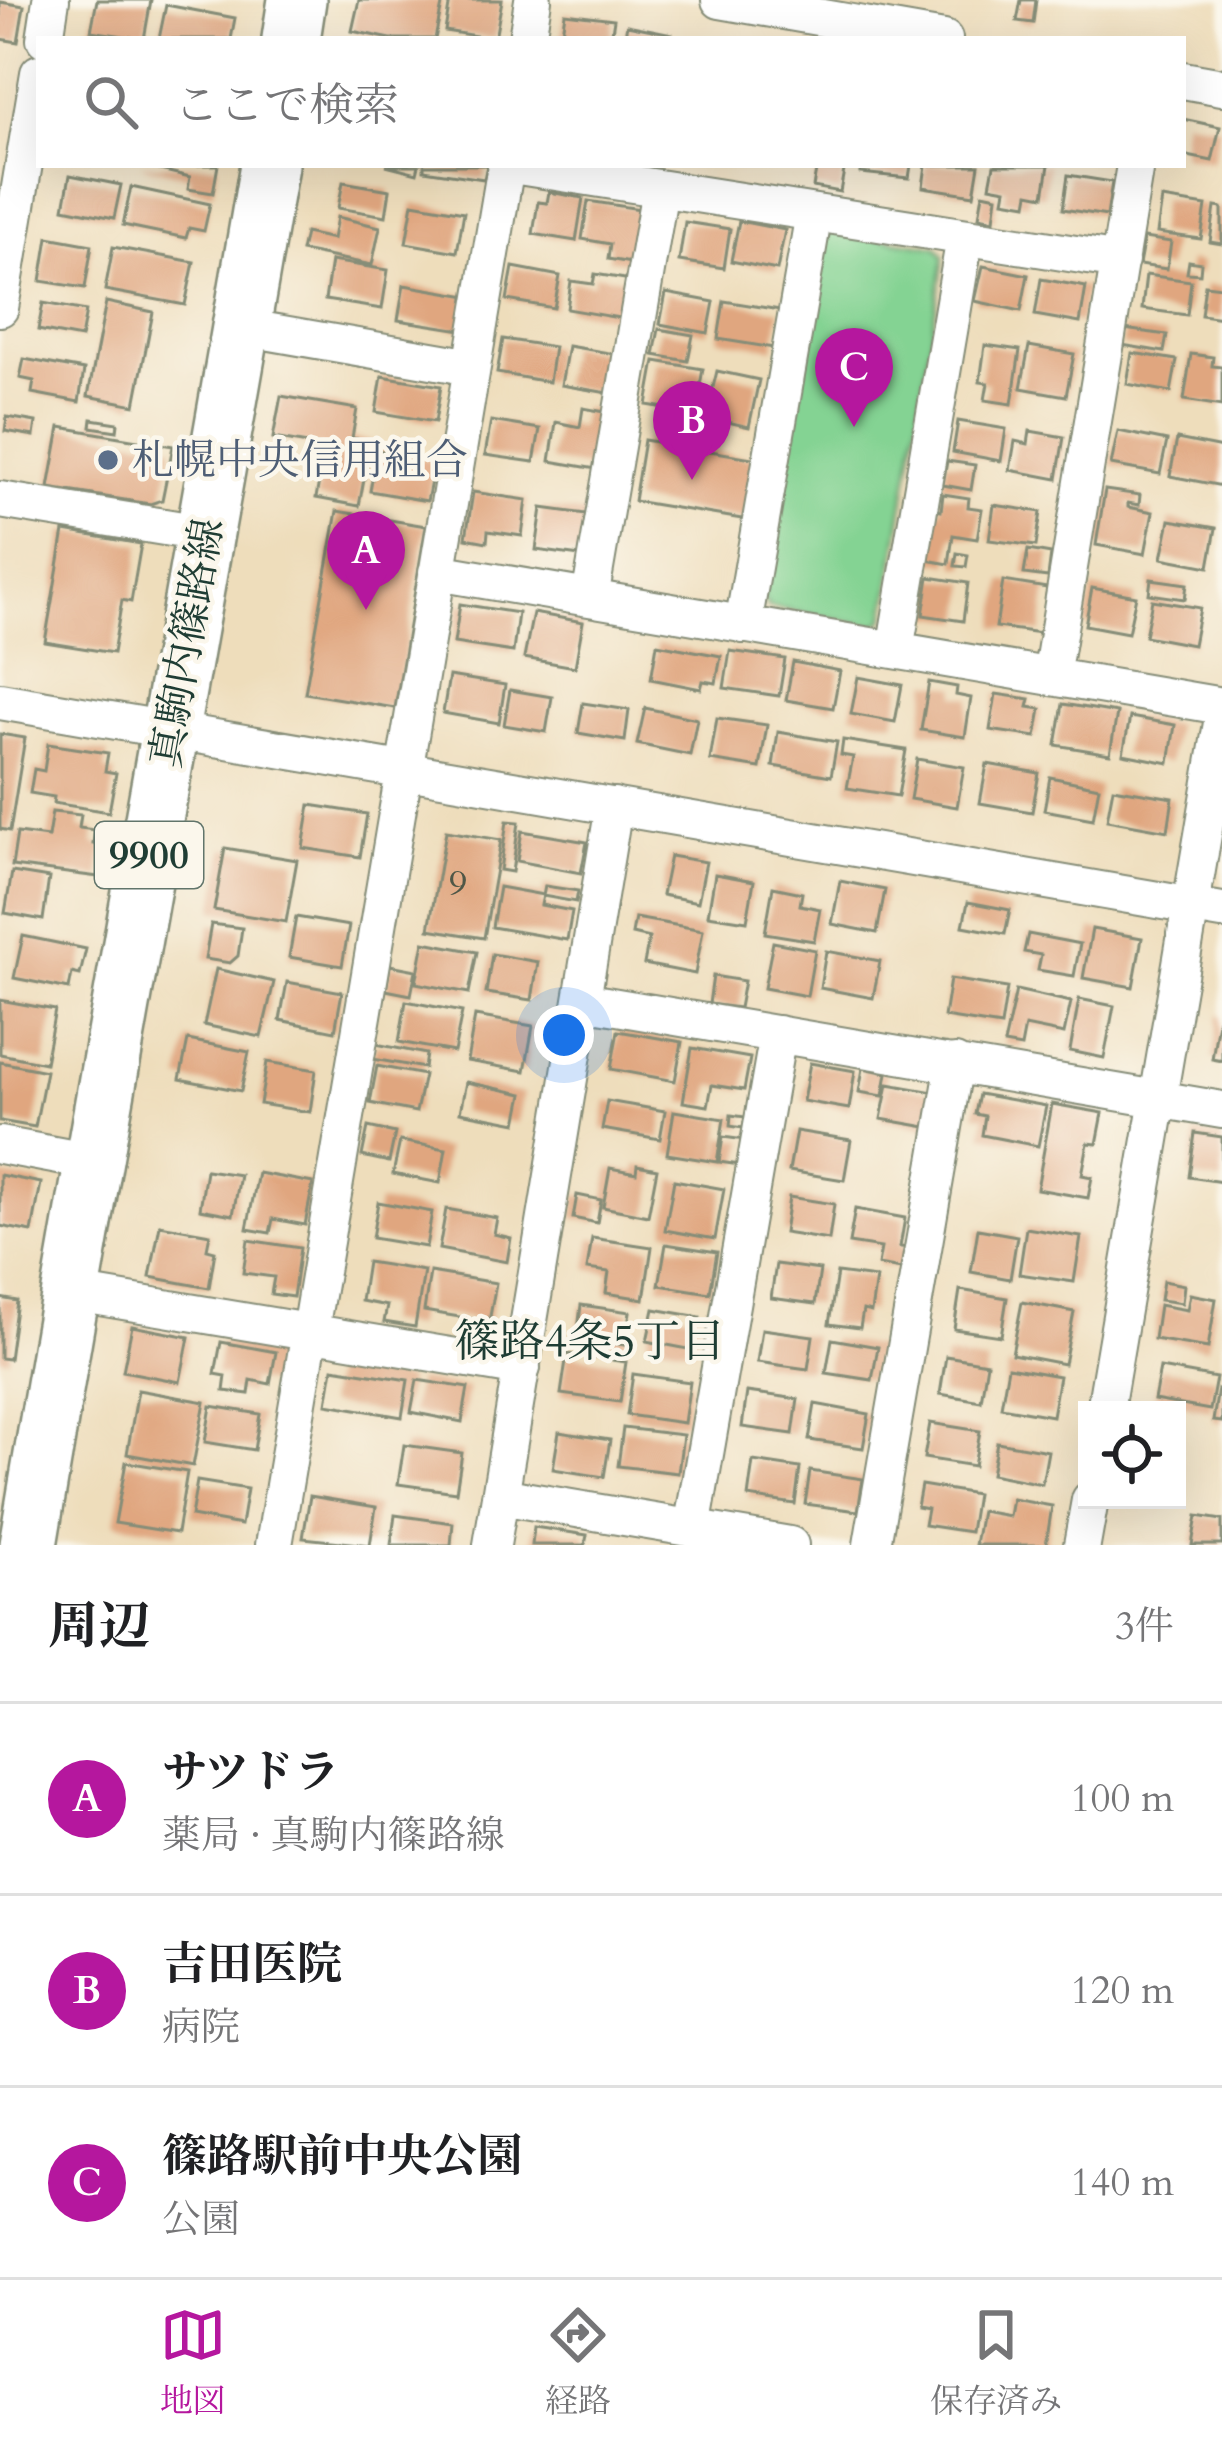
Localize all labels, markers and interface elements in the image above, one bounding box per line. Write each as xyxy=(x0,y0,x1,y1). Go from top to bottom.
search box xyxy=(36,36,1186,168)
icon: search xyxy=(78,69,144,135)
text: ここで検索 xyxy=(174,75,399,136)
pin: C xyxy=(815,328,893,427)
pin: B xyxy=(653,381,731,480)
place label: 札幌中央信用組合 xyxy=(132,432,468,489)
marker: 札幌中央信用組合 xyxy=(95,447,121,473)
pin: A xyxy=(327,511,405,610)
street label: 真駒内篠路線 xyxy=(137,514,237,772)
road number: 9900 xyxy=(95,822,203,888)
house number: 9 xyxy=(449,859,467,908)
your location xyxy=(534,1005,594,1065)
district label: 篠路4条5丁目 xyxy=(454,1311,726,1372)
map controls xyxy=(1078,1401,1186,1509)
button: locate xyxy=(1078,1401,1186,1509)
text: 周辺 xyxy=(48,1592,150,1662)
text: 3件 xyxy=(1115,1600,1174,1653)
text: サツドラ xyxy=(162,1742,339,1803)
text: A xyxy=(72,1772,102,1825)
text: 100 m xyxy=(1071,1772,1174,1825)
text: 薬局 · 真駒内篠路線 xyxy=(162,1809,505,1862)
text: 吉田医院 xyxy=(162,1934,342,1995)
text: B xyxy=(73,1964,101,2017)
text: 120 m xyxy=(1071,1964,1174,2017)
text: 病院 xyxy=(162,2001,240,2054)
text: 篠路駅前中央公園 xyxy=(162,2126,522,2187)
text: C xyxy=(72,2156,102,2209)
text: 140 m xyxy=(1071,2156,1174,2209)
text: 公園 xyxy=(162,2193,240,2246)
tab: 地図 xyxy=(160,2302,226,2424)
tab: 経路 xyxy=(545,2302,611,2424)
tab: 保存済み xyxy=(930,2302,1062,2424)

